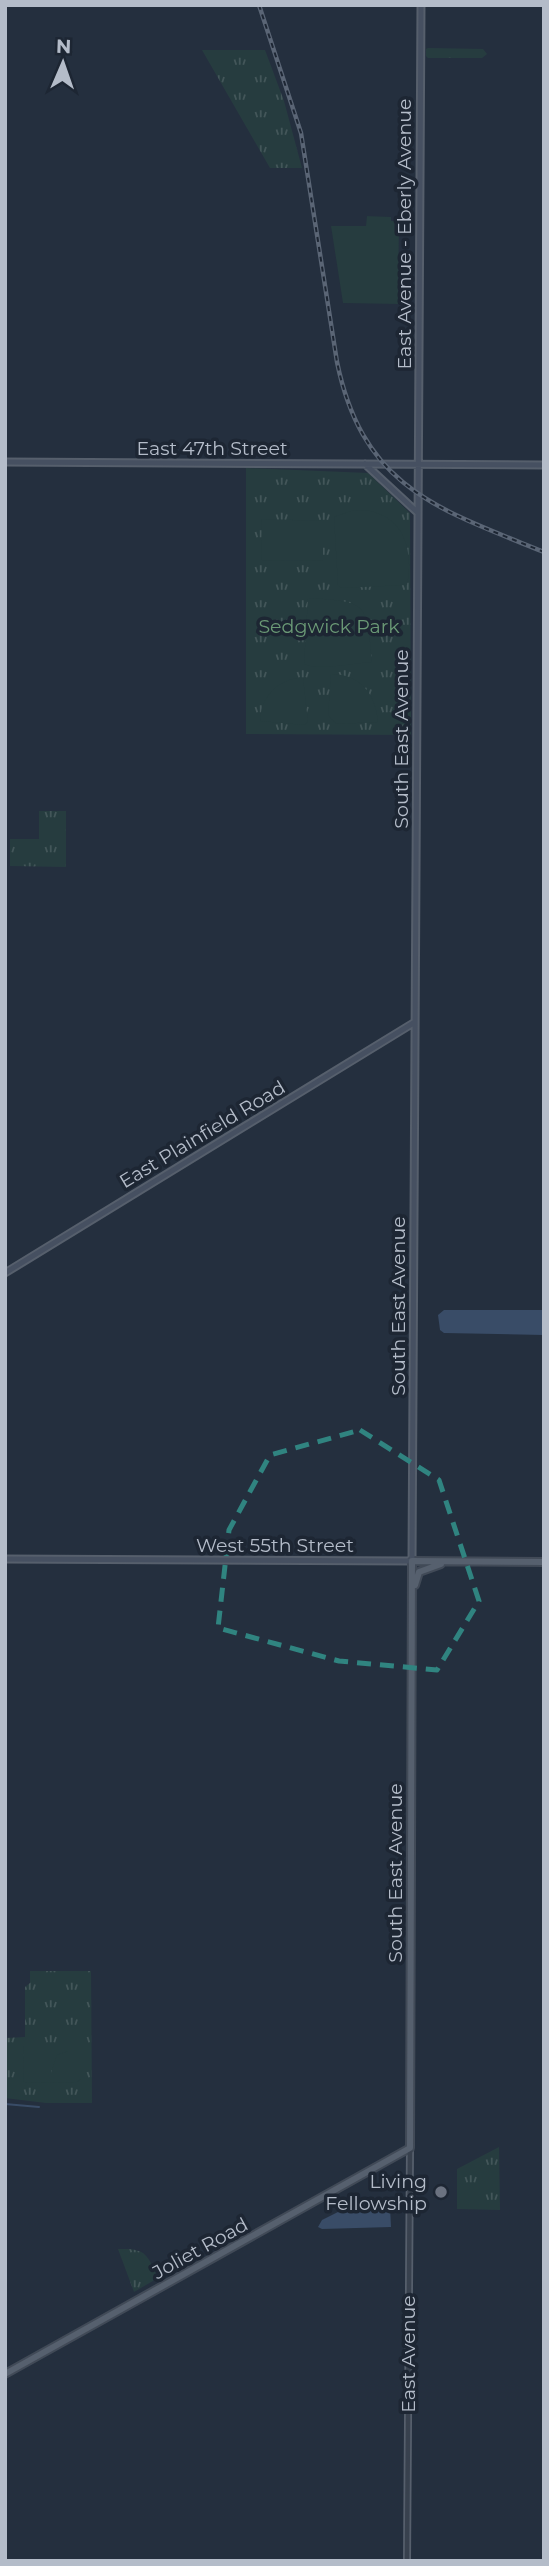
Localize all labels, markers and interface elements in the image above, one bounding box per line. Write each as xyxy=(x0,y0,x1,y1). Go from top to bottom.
north arrow xyxy=(28,28,98,98)
text: N xyxy=(55,35,72,58)
street label: East Avenue - Eberly Avenue xyxy=(393,98,416,370)
street label: East 47th Street xyxy=(136,437,288,460)
park label: Sedgwick Park xyxy=(258,615,400,638)
street label: South East Avenue xyxy=(390,649,413,829)
street label: East Plainfield Road xyxy=(115,1076,289,1193)
street label: South East Avenue xyxy=(387,1216,410,1396)
street label: West 55th Street xyxy=(196,1534,354,1557)
street label: South East Avenue xyxy=(384,1783,407,1963)
place label: Living Fellowship xyxy=(325,2170,427,2215)
marker: Living Fellowship xyxy=(433,2184,449,2200)
street label: Joliet Road xyxy=(148,2213,252,2285)
street label: East Avenue xyxy=(397,2295,420,2413)

